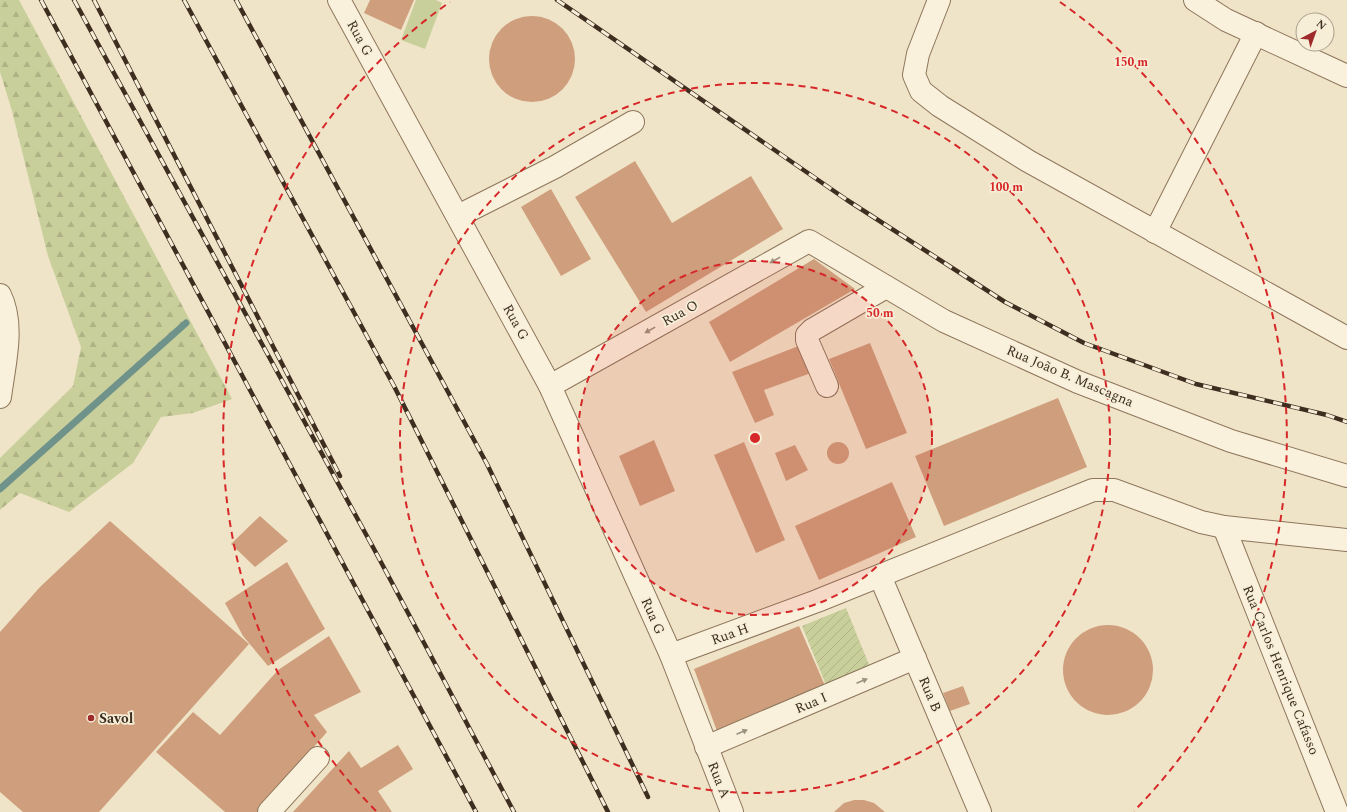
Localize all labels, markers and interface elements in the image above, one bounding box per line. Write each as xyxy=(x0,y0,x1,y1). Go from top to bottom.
north arrow xyxy=(1295,12,1335,52)
text: N xyxy=(1312,15,1330,34)
street label: Rua G xyxy=(342,16,379,60)
text: 150 m xyxy=(1114,53,1148,72)
text: 100 m xyxy=(989,178,1023,197)
one-way arrow xyxy=(769,257,781,263)
street label: Rua O xyxy=(658,294,702,332)
street label: Rua G xyxy=(498,300,535,344)
text: 50 m xyxy=(866,304,894,323)
one-way arrow xyxy=(644,327,655,334)
street label: Rua João B. Mascagna xyxy=(1003,340,1137,412)
centre of rings xyxy=(748,431,762,445)
street label: Rua Carlos Henrique Cafasso xyxy=(1237,582,1325,758)
street label: Rua G xyxy=(636,594,670,638)
street label: Rua H xyxy=(708,617,752,651)
street label: Rua B xyxy=(913,673,947,715)
one-way arrow xyxy=(856,678,867,684)
street label: Rua I xyxy=(792,687,830,719)
place label: Savol xyxy=(99,708,134,729)
marker: Savol xyxy=(86,713,96,723)
one-way arrow xyxy=(736,729,747,735)
street label: Rua A xyxy=(702,758,736,802)

